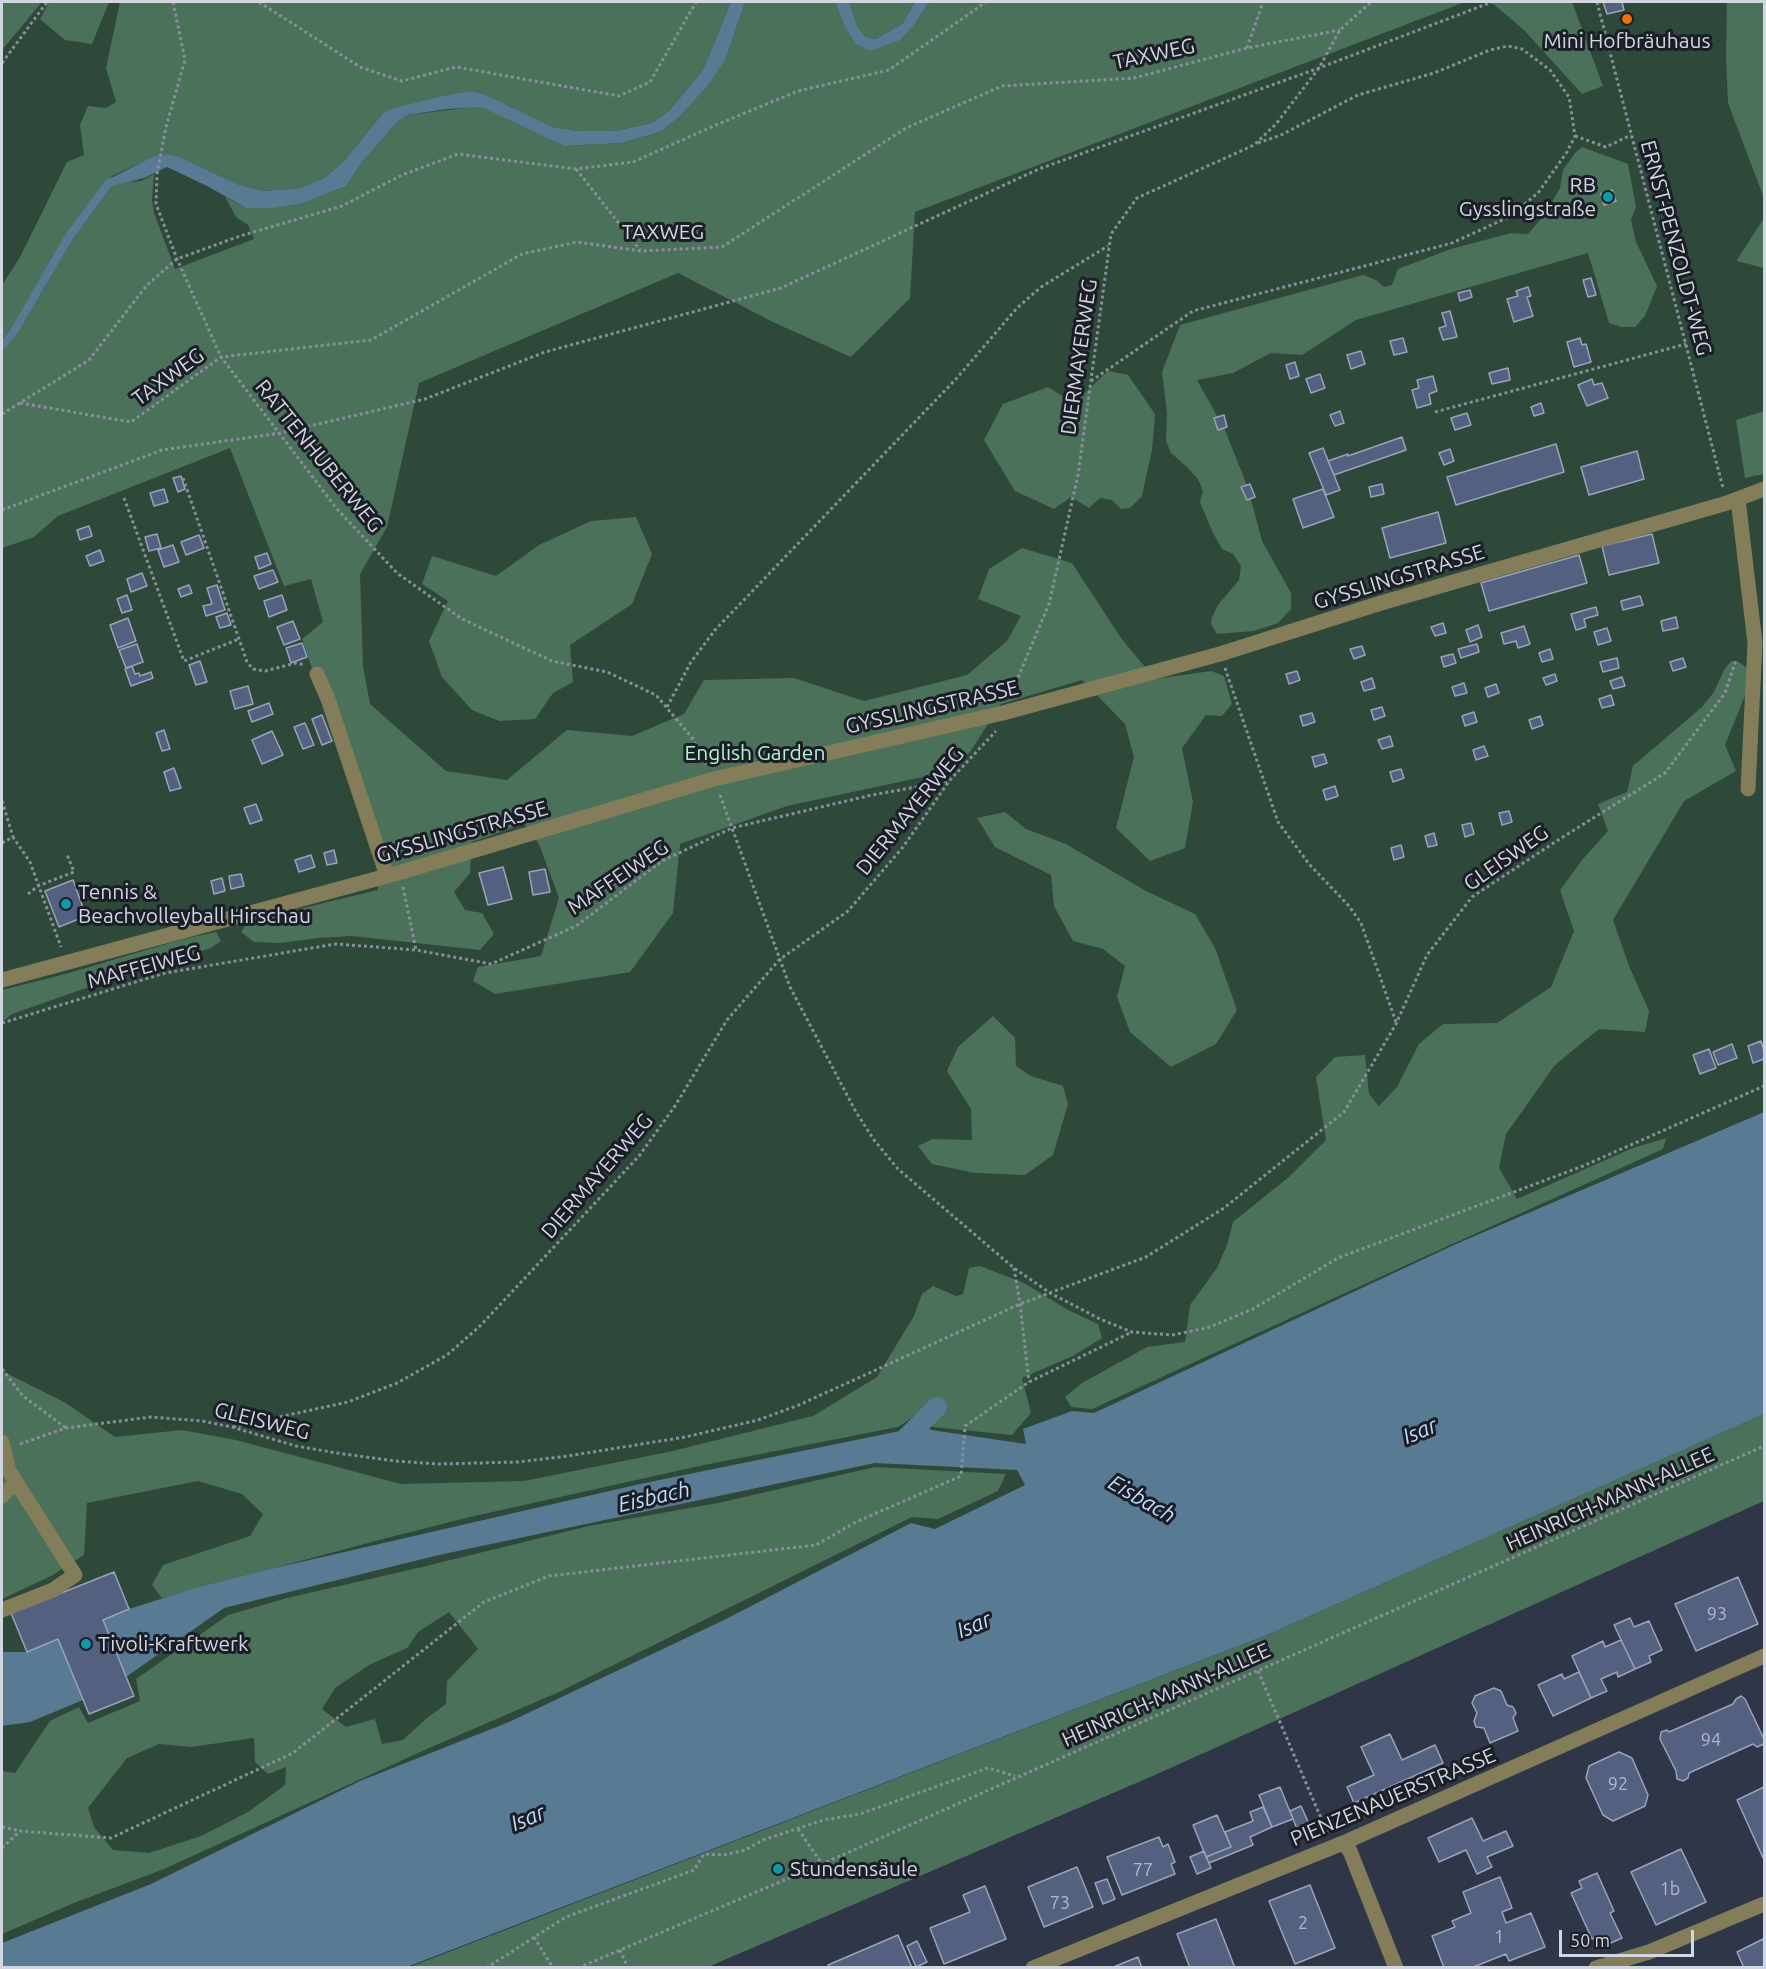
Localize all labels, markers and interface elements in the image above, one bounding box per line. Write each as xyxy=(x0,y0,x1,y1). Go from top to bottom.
marker: Mini Hofbräuhaus xyxy=(1620,12,1634,26)
place label: Mini Hofbräuhaus xyxy=(1543,28,1711,54)
street label: TAXWEG xyxy=(1111,33,1197,75)
street label: ERNST-PENZOLDT-WEG xyxy=(1635,138,1717,358)
place label: RB Gysslingstraße xyxy=(1459,172,1596,222)
marker: RB Gysslingstraße xyxy=(1601,190,1615,204)
street label: TAXWEG xyxy=(622,219,704,245)
street label: DIERMAYERWEG xyxy=(1056,277,1102,437)
street label: TAXWEG xyxy=(127,343,209,411)
street label: RATTENHUBERWEG xyxy=(250,375,388,537)
street label: GYSSLINGSTRASSE xyxy=(1311,539,1487,615)
street label: GYSSLINGSTRASSE xyxy=(843,675,1021,739)
park label: English Garden xyxy=(685,740,825,766)
street label: DIERMAYERWEG xyxy=(851,742,969,880)
street label: GYSSLINGSTRASSE xyxy=(373,795,551,869)
street label: GLEISWEG xyxy=(1459,820,1553,896)
street label: MAFFEIWEG xyxy=(563,834,673,920)
place label: Tennis & Beachvolleyball Hirschau xyxy=(78,879,311,929)
marker: Tennis & Beachvolleyball Hirschau xyxy=(59,897,73,911)
street label: MAFFEIWEG xyxy=(85,940,203,994)
street label: DIERMAYERWEG xyxy=(536,1108,658,1244)
street label: GLEISWEG xyxy=(212,1397,312,1445)
water label: Isar xyxy=(1399,1412,1441,1450)
street label: HEINRICH-MANN-ALLEE xyxy=(1502,1442,1718,1556)
water label: Eisbach xyxy=(1104,1469,1180,1529)
water label: Eisbach xyxy=(615,1476,693,1518)
house number: 93 xyxy=(1707,1603,1727,1625)
water label: Isar xyxy=(953,1606,995,1644)
place label: Tivoli-Kraftwerk xyxy=(98,1631,249,1657)
marker: Tivoli-Kraftwerk xyxy=(79,1637,93,1651)
street label: HEINRICH-MANN-ALLEE xyxy=(1058,1638,1274,1752)
house number: 94 xyxy=(1701,1729,1721,1751)
street label: PIENZENAUERSTRASSE xyxy=(1287,1742,1499,1852)
house number: 92 xyxy=(1608,1773,1628,1795)
water label: Isar xyxy=(507,1799,549,1837)
place label: Stundensäule xyxy=(790,1856,918,1882)
house number: 77 xyxy=(1133,1859,1153,1881)
marker: Stundensäule xyxy=(771,1862,785,1876)
house number: 1b xyxy=(1660,1878,1680,1900)
house number: 73 xyxy=(1050,1892,1070,1914)
house number: 2 xyxy=(1298,1912,1308,1934)
scale bar xyxy=(1562,1918,1697,1956)
house number: 1 xyxy=(1494,1926,1504,1948)
text: 50 m xyxy=(1570,1930,1610,1950)

